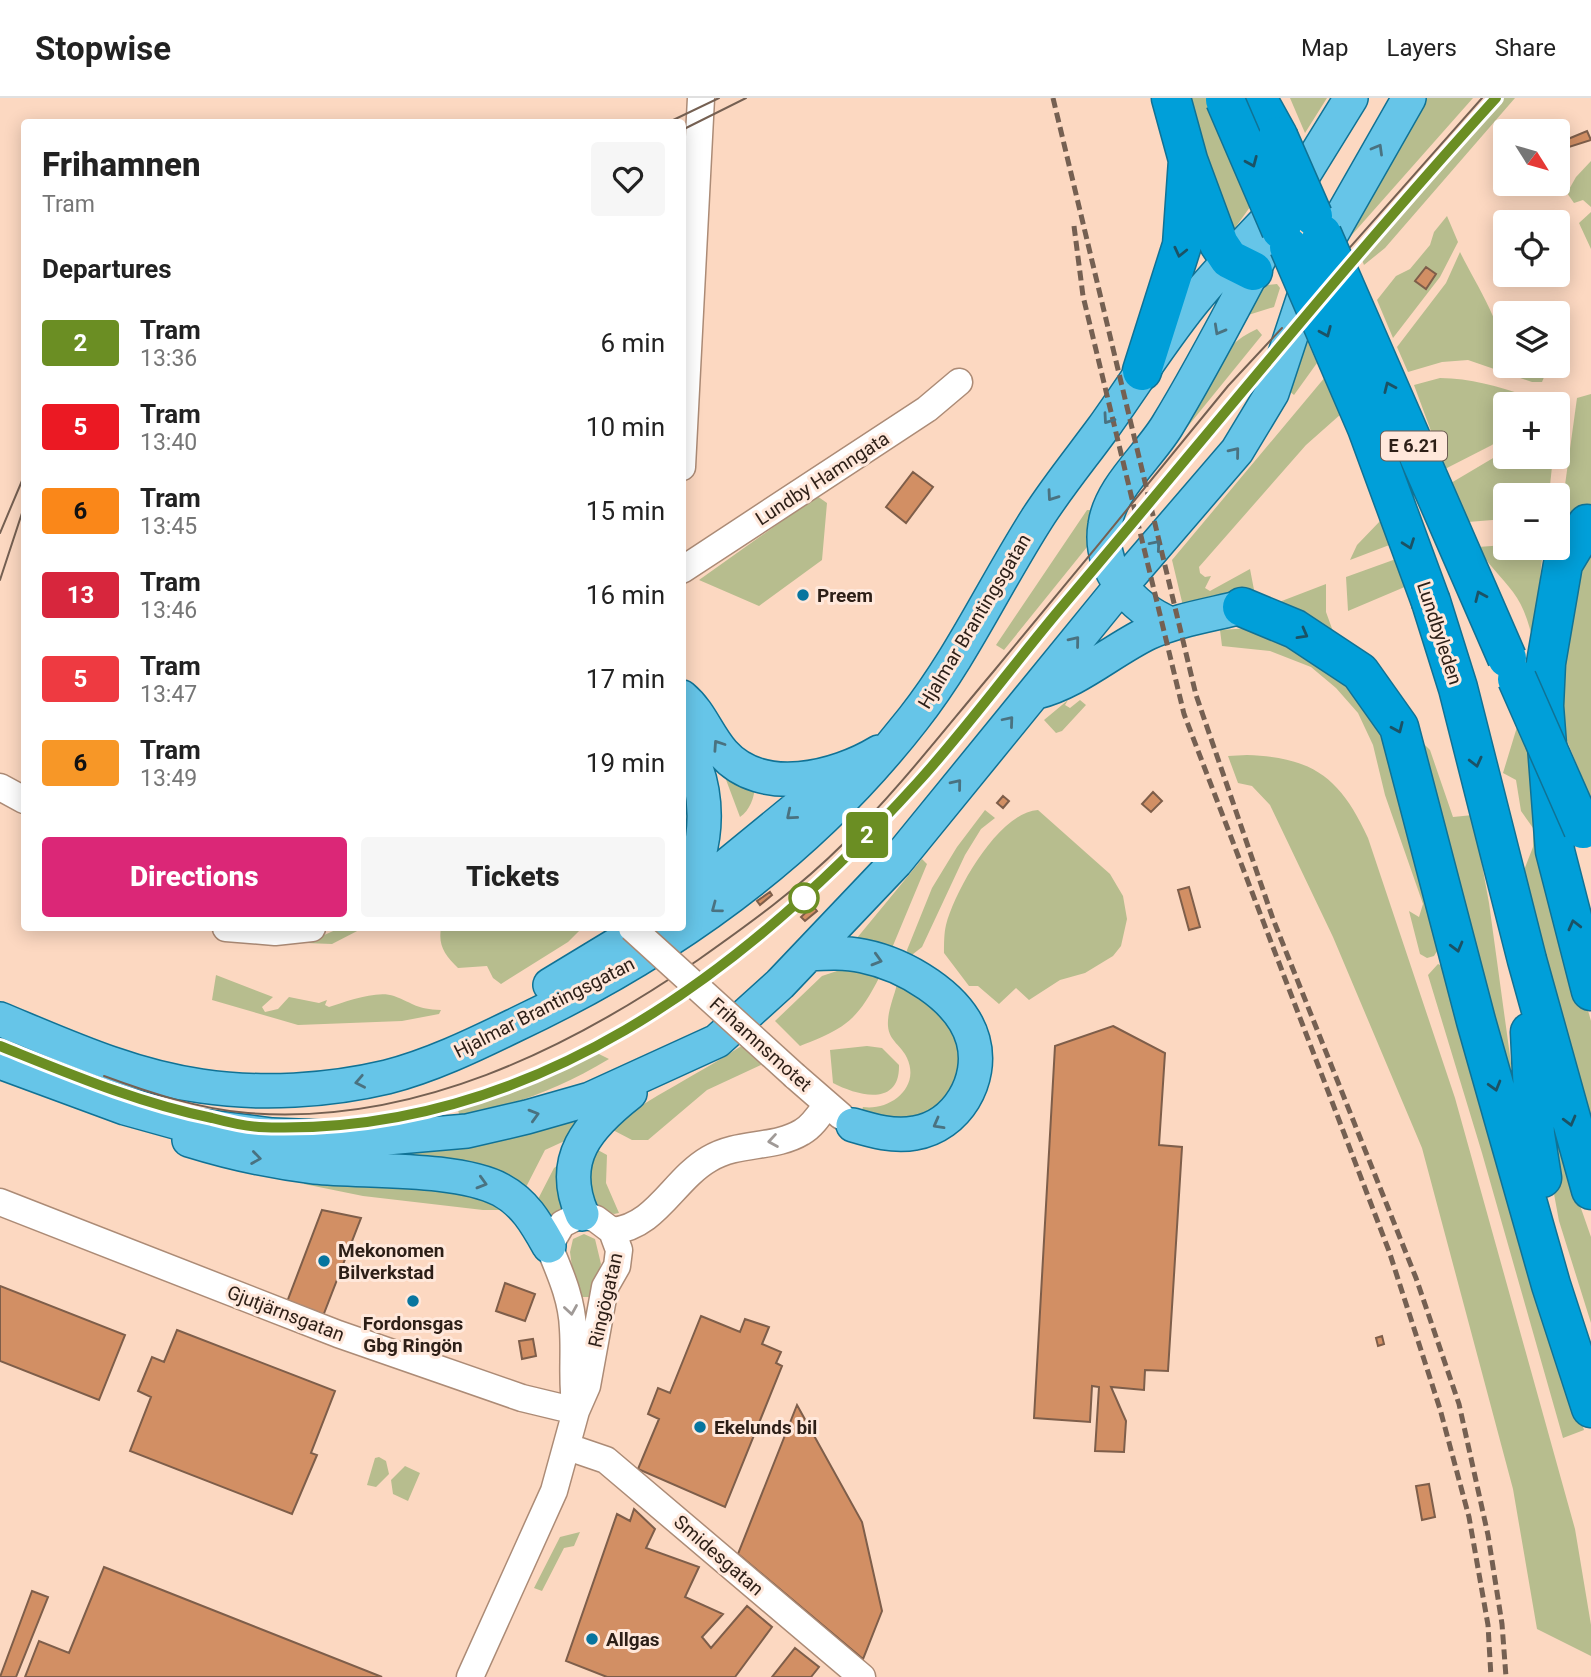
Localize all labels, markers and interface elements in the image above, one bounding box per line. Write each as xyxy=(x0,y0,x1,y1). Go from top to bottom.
text: Stopwise xyxy=(35,29,171,68)
text: Map xyxy=(1301,34,1349,62)
text: Layers xyxy=(1387,34,1457,62)
text: Share xyxy=(1495,34,1556,62)
north arrow xyxy=(1493,119,1570,196)
map controls xyxy=(1493,119,1570,560)
button: heart xyxy=(591,142,665,216)
one-way arrow xyxy=(1370,144,1383,157)
text: Frihamnen xyxy=(42,145,201,184)
one-way arrow xyxy=(1244,155,1258,168)
text: Tram xyxy=(42,191,95,218)
button: locate xyxy=(1493,210,1570,287)
one-way arrow xyxy=(1174,246,1188,258)
text: Departures xyxy=(42,254,172,284)
button: layers xyxy=(1493,301,1570,378)
text: Tram xyxy=(140,315,201,345)
one-way arrow xyxy=(1214,323,1227,336)
one-way arrow xyxy=(1317,325,1331,337)
text: 6 min xyxy=(600,328,665,358)
text: 2 xyxy=(74,329,87,357)
text: 13:36 xyxy=(140,345,197,372)
one-way arrow xyxy=(1383,382,1397,394)
button: + xyxy=(1493,392,1570,469)
text: Tram xyxy=(140,399,201,429)
one-way arrow xyxy=(1104,411,1116,424)
text: 10 min xyxy=(586,412,665,442)
text: 5 xyxy=(74,413,87,441)
street label: Lundby Hamngata xyxy=(751,427,893,530)
text: 13:40 xyxy=(140,429,197,456)
road number: E 6.21 xyxy=(1381,432,1447,460)
one-way arrow xyxy=(1227,448,1239,461)
text: Tram xyxy=(140,483,201,513)
button: − xyxy=(1493,483,1570,560)
one-way arrow xyxy=(1048,488,1060,501)
text: 15 min xyxy=(586,496,665,526)
text: 6 xyxy=(74,497,87,525)
text: 13:45 xyxy=(140,513,197,540)
street label: Hjalmar Brantingsgatan xyxy=(913,530,1036,713)
one-way arrow xyxy=(1401,537,1415,549)
one-way arrow xyxy=(1148,540,1160,553)
text: Tram xyxy=(140,567,201,597)
street label: Lundbyleden xyxy=(1412,579,1467,688)
text: 16 min xyxy=(586,580,665,610)
text: 13 xyxy=(67,581,94,609)
place label: Preem xyxy=(817,584,873,607)
marker: Preem xyxy=(795,587,811,603)
one-way arrow xyxy=(1474,591,1488,603)
text: 13:46 xyxy=(140,597,197,624)
one-way arrow xyxy=(1296,626,1309,640)
one-way arrow xyxy=(1067,636,1079,649)
text: Tram xyxy=(140,651,201,681)
text: 17 min xyxy=(586,664,665,694)
text: 5 xyxy=(74,665,87,693)
text: 13:47 xyxy=(140,681,197,708)
one-way arrow xyxy=(1001,716,1013,729)
one-way arrow xyxy=(1390,721,1404,733)
text: Tram xyxy=(140,735,201,765)
one-way arrow xyxy=(714,740,727,753)
text: 19 min xyxy=(586,748,665,778)
text: 6 xyxy=(74,749,87,777)
one-way arrow xyxy=(1468,756,1482,768)
text: 13:49 xyxy=(140,765,197,792)
one-way arrow xyxy=(948,780,961,792)
one-way arrow xyxy=(786,807,799,819)
line badge: 2 xyxy=(844,812,890,858)
text: 2 xyxy=(860,821,874,849)
button: Directions xyxy=(42,837,347,917)
button: Tickets xyxy=(361,837,665,917)
unlabelled marker xyxy=(789,883,819,913)
one-way arrow xyxy=(711,899,724,912)
one-way arrow xyxy=(1568,919,1582,931)
one-way arrow xyxy=(1449,941,1463,953)
street label: Hjalmar Brantingsgatan xyxy=(450,952,638,1063)
one-way arrow xyxy=(871,952,883,966)
street label: Frihamnsmotet xyxy=(705,993,816,1096)
one-way arrow xyxy=(354,1073,366,1088)
one-way arrow xyxy=(1487,1080,1501,1092)
one-way arrow xyxy=(528,1109,540,1124)
one-way arrow xyxy=(1562,1115,1576,1127)
one-way arrow xyxy=(932,1116,945,1129)
one-way arrow xyxy=(767,1133,779,1148)
one-way arrow xyxy=(250,1151,262,1166)
one-way arrow xyxy=(476,1175,488,1190)
place label: Mekonomen Bilverkstad xyxy=(338,1239,445,1284)
street label: Ringögatan xyxy=(583,1251,628,1350)
marker: Mekonomen Bilverkstad xyxy=(316,1253,332,1269)
street label: Gjutjärnsgatan xyxy=(224,1281,348,1346)
marker: Fordonsgas Gbg Ringön xyxy=(405,1293,421,1309)
one-way arrow xyxy=(563,1304,578,1316)
place label: Fordonsgas Gbg Ringön xyxy=(363,1312,463,1357)
place label: Ekelunds bil xyxy=(714,1416,817,1439)
marker: Ekelunds bil xyxy=(692,1419,708,1435)
street label: Smidesgatan xyxy=(669,1510,768,1601)
place label: Allgas xyxy=(606,1628,660,1651)
marker: Allgas xyxy=(584,1631,600,1647)

